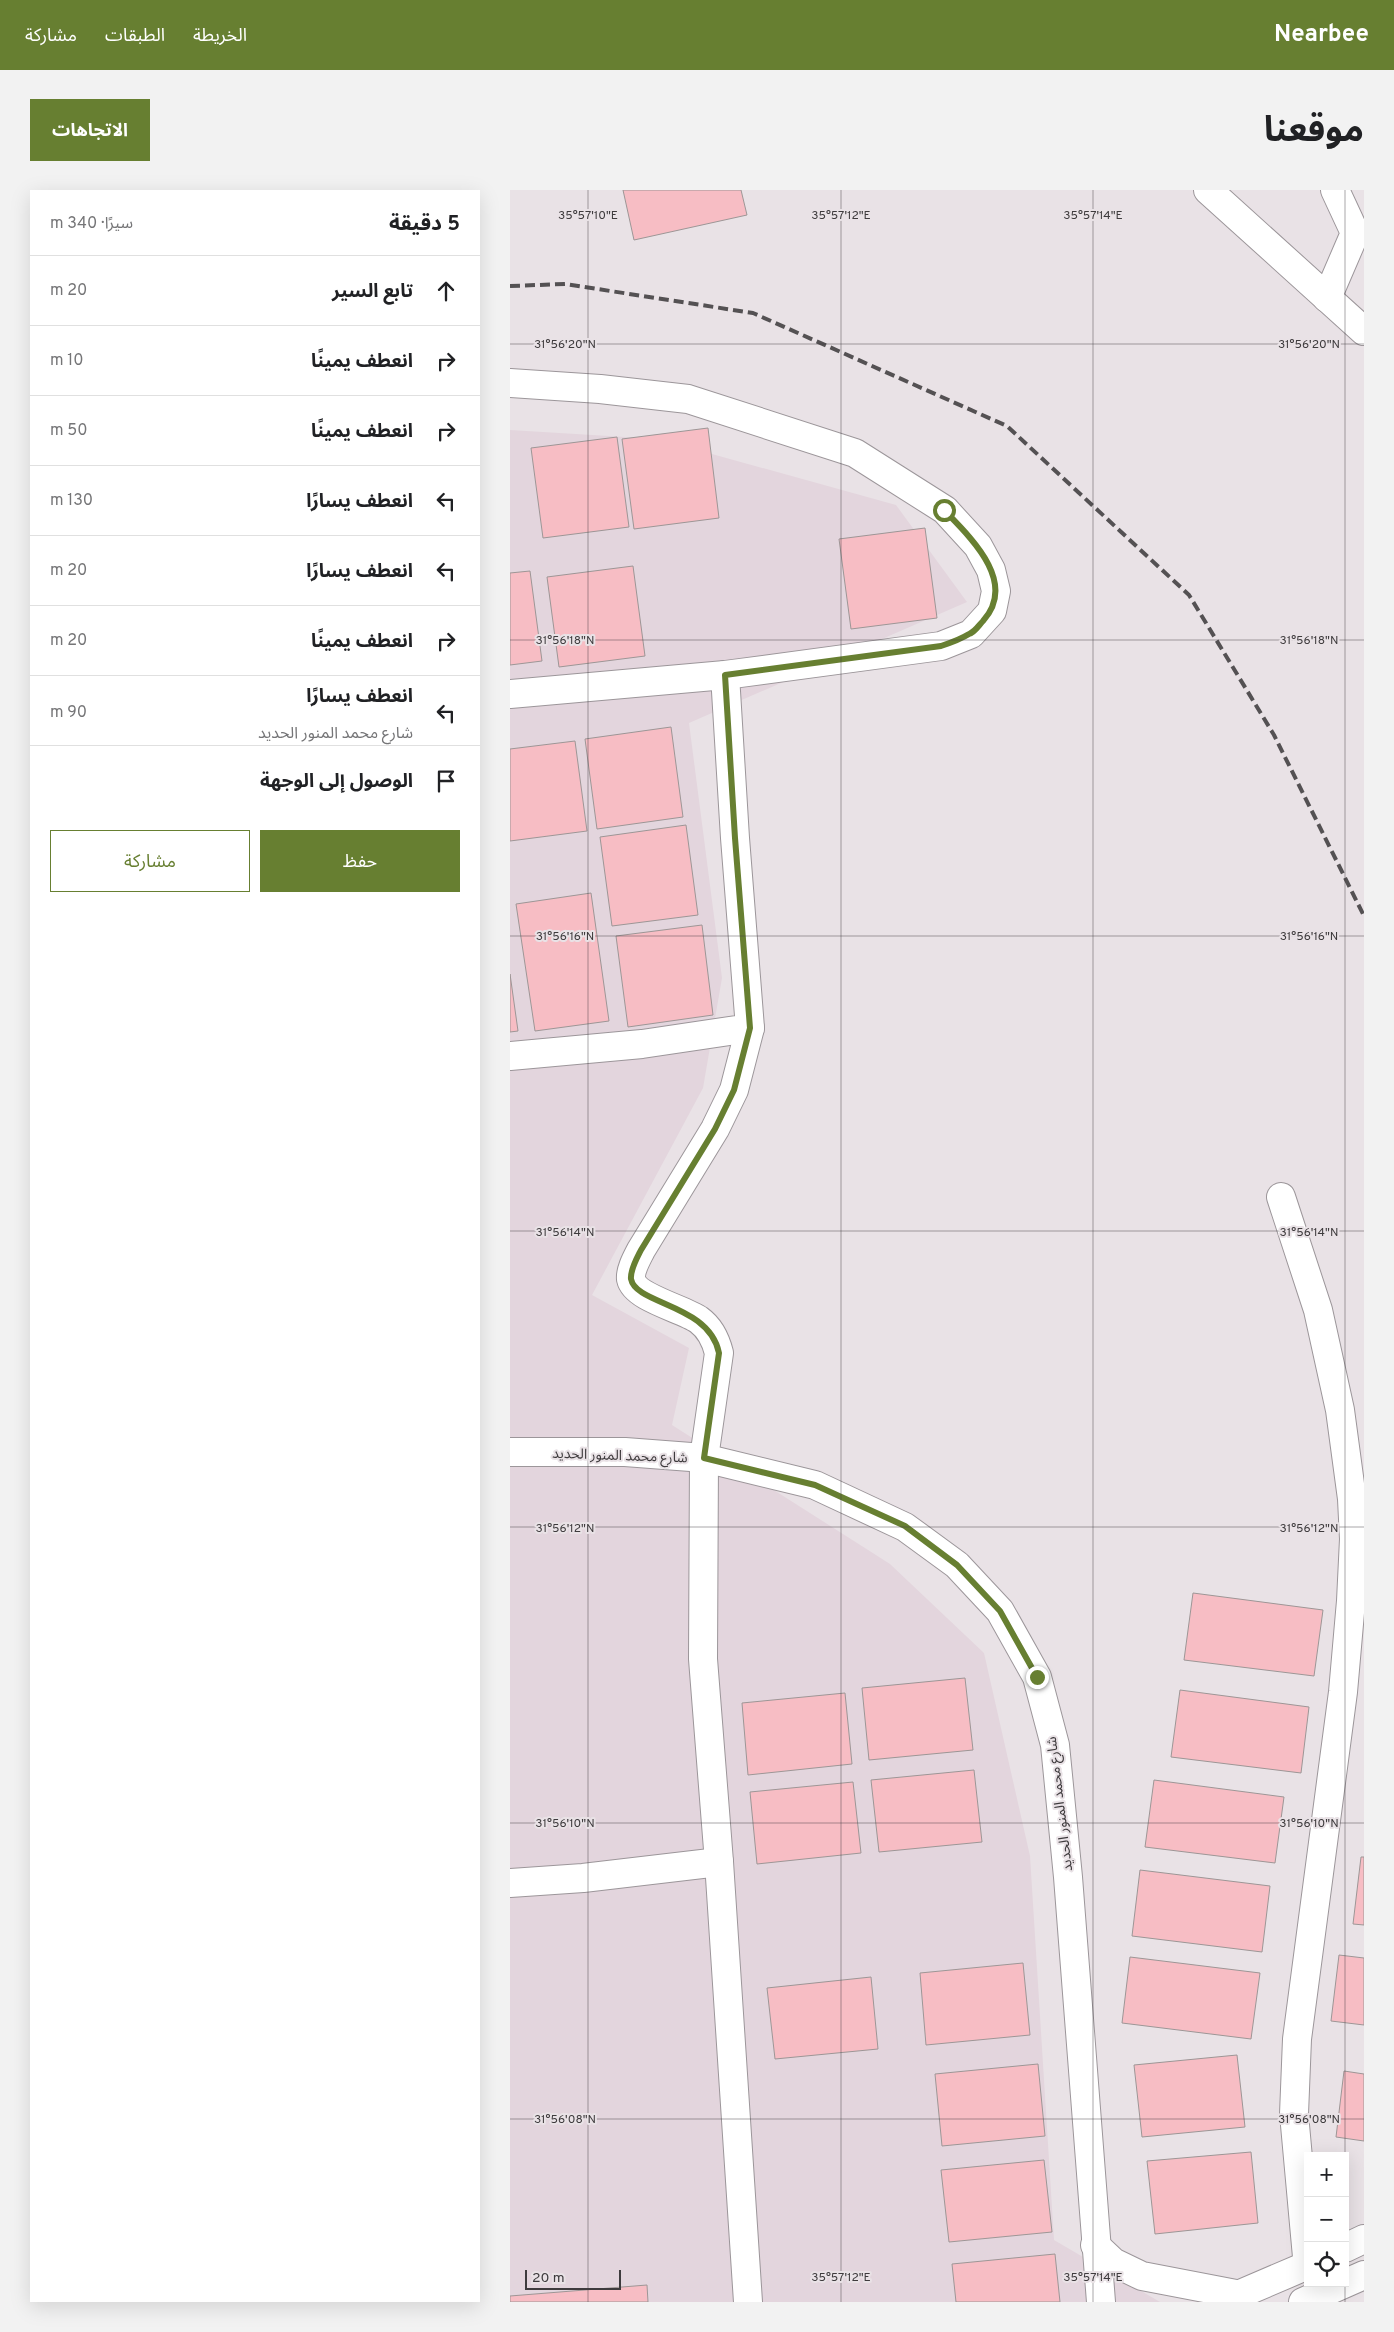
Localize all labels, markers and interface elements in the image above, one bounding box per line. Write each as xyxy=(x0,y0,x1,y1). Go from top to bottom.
text: Nearbee xyxy=(1274,20,1369,50)
text: مشاركة xyxy=(25,25,77,48)
text: الطبقات xyxy=(105,25,165,48)
text: الخريطة xyxy=(193,25,247,48)
button: الاتجاهات xyxy=(30,99,150,161)
text: موقعنا xyxy=(1264,110,1364,154)
text: 35°57'10"E xyxy=(558,208,618,224)
text: 35°57'12"E xyxy=(811,208,871,224)
text: 35°57'14"E xyxy=(1063,208,1123,224)
text: 5 دقيقة xyxy=(389,211,460,238)
text: سيرًا · 340 m xyxy=(50,214,133,234)
icon: ahead xyxy=(432,277,460,305)
text: تابع السير xyxy=(332,280,413,304)
text: 20 m xyxy=(50,281,87,301)
text: 31°56'20"N xyxy=(534,337,596,353)
text: 31°56'20"N xyxy=(1278,337,1340,353)
icon: right xyxy=(432,347,460,375)
text: انعطف يمينًا xyxy=(311,350,413,374)
text: 10 m xyxy=(50,351,84,371)
icon: right xyxy=(432,417,460,445)
text: انعطف يمينًا xyxy=(311,420,413,444)
text: 50 m xyxy=(50,421,88,441)
icon: left xyxy=(432,487,460,515)
text: انعطف يسارًا xyxy=(306,490,413,514)
text: 130 m xyxy=(50,491,93,511)
route start xyxy=(933,499,956,522)
icon: left xyxy=(432,557,460,585)
text: انعطف يسارًا xyxy=(306,560,413,584)
text: 20 m xyxy=(50,561,87,581)
icon: right xyxy=(432,627,460,655)
text: انعطف يمينًا xyxy=(311,630,413,654)
text: 20 m xyxy=(50,631,87,651)
text: 31°56'18"N xyxy=(536,633,594,649)
text: 31°56'18"N xyxy=(1280,633,1338,649)
text: انعطف يسارًا xyxy=(306,685,413,709)
icon: left xyxy=(432,699,460,727)
text: 90 m xyxy=(50,703,87,723)
text: شارع محمد المنور الحديد xyxy=(258,724,413,744)
icon: arrive xyxy=(432,767,460,795)
text: الوصول إلى الوجهة xyxy=(260,770,413,794)
button: مشاركة xyxy=(50,830,250,892)
button: حفظ xyxy=(260,830,460,892)
text: 31°56'16"N xyxy=(536,929,594,945)
text: 31°56'16"N xyxy=(1280,929,1338,945)
text: 31°56'14"N xyxy=(536,1225,594,1241)
text: 31°56'14"N xyxy=(1280,1225,1338,1241)
street label: شارع محمد المنور الحديد xyxy=(552,1446,688,1468)
text: 31°56'12"N xyxy=(536,1521,594,1537)
text: 31°56'12"N xyxy=(1280,1521,1338,1537)
route end xyxy=(1026,1666,1049,1689)
street label: شارع محمد المنور الحديد xyxy=(1044,1735,1078,1872)
text: 31°56'10"N xyxy=(535,1816,595,1832)
text: 31°56'10"N xyxy=(1279,1816,1339,1832)
text: 31°56'08"N xyxy=(534,2112,596,2128)
text: 31°56'08"N xyxy=(1278,2112,1340,2128)
map controls xyxy=(1304,2152,1349,2287)
button: + xyxy=(1304,2152,1349,2197)
button: − xyxy=(1304,2197,1349,2242)
button: locate xyxy=(1304,2242,1349,2287)
scale bar xyxy=(525,2267,621,2290)
text: 20 m xyxy=(532,2270,565,2287)
text: 35°57'12"E xyxy=(811,2270,871,2286)
text: 35°57'14"E xyxy=(1063,2270,1123,2286)

